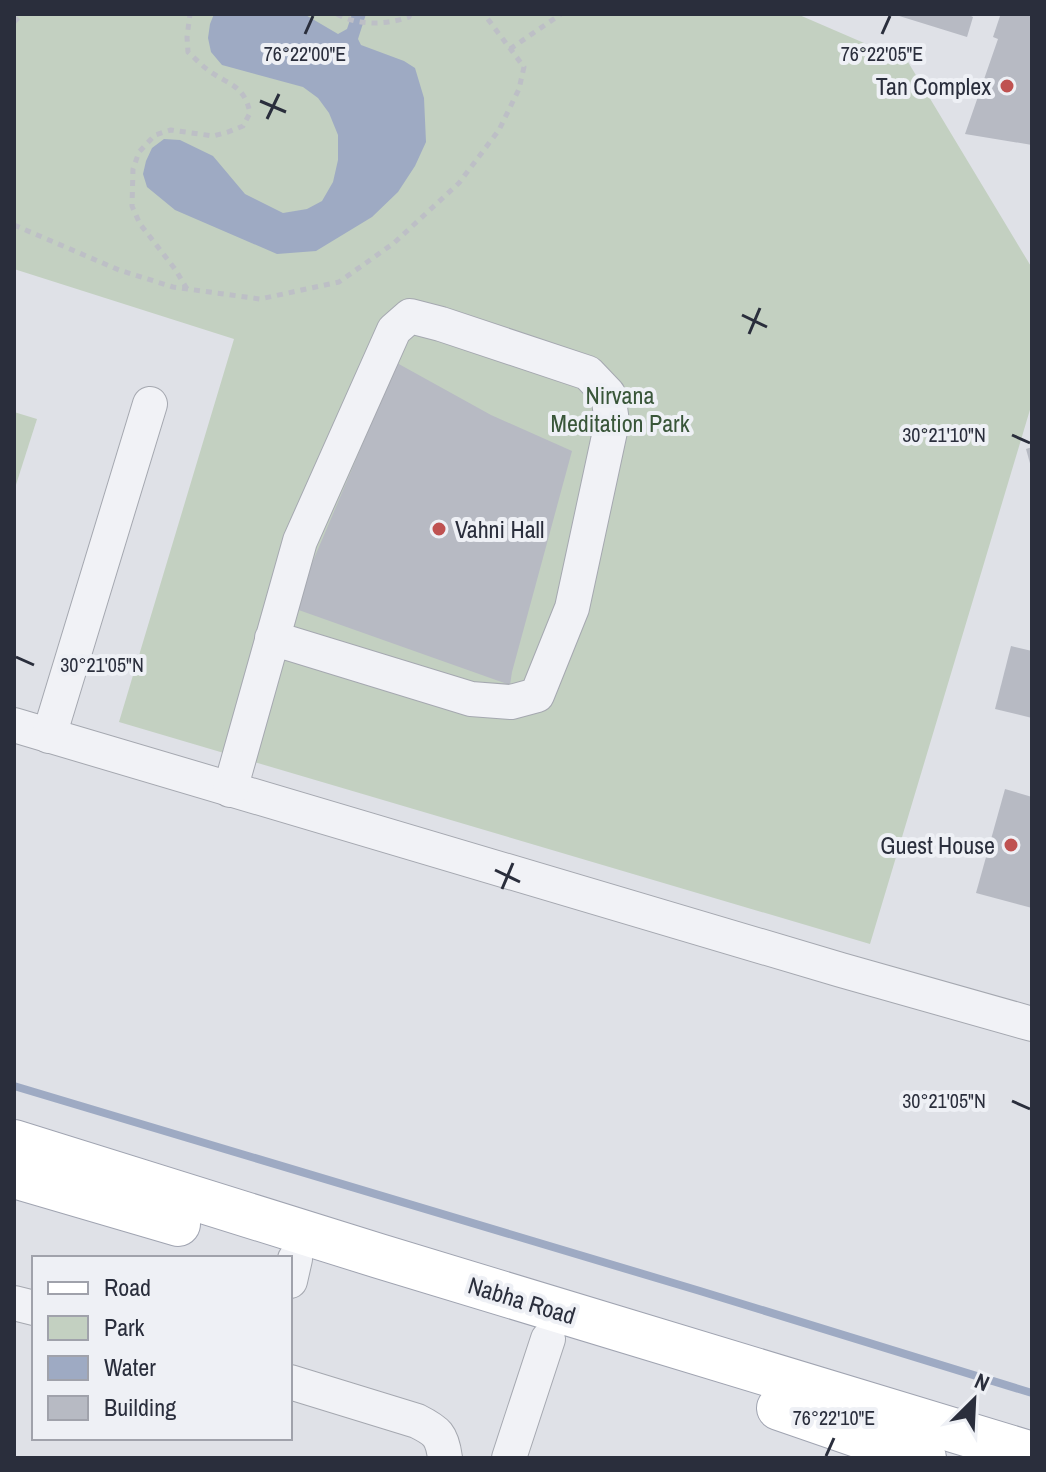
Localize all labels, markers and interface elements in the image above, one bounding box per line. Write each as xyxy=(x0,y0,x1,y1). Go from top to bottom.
text: 76°22'00"E xyxy=(264,40,346,67)
text: 76°22'05"E xyxy=(841,40,923,67)
place label: Tan Complex xyxy=(876,70,991,102)
marker: Tan Complex xyxy=(998,77,1016,95)
park label: Nirvana Meditation Park xyxy=(551,379,690,439)
text: 30°21'10"N xyxy=(902,421,986,448)
place label: Vahni Hall xyxy=(455,513,544,545)
marker: Vahni Hall xyxy=(430,520,448,538)
text: 30°21'05"N xyxy=(60,651,144,678)
place label: Guest House xyxy=(880,829,995,861)
marker: Guest House xyxy=(1002,836,1020,854)
text: 30°21'05"N xyxy=(902,1087,986,1114)
legend xyxy=(32,1256,292,1440)
street label: Nabha Road xyxy=(464,1269,580,1331)
text: Road xyxy=(104,1271,151,1303)
text: Park xyxy=(104,1311,145,1343)
text: Water xyxy=(104,1351,156,1383)
north arrow xyxy=(934,1360,1014,1440)
text: N xyxy=(970,1365,994,1398)
text: Building xyxy=(104,1391,176,1423)
text: 76°22'10"E xyxy=(793,1404,875,1431)

